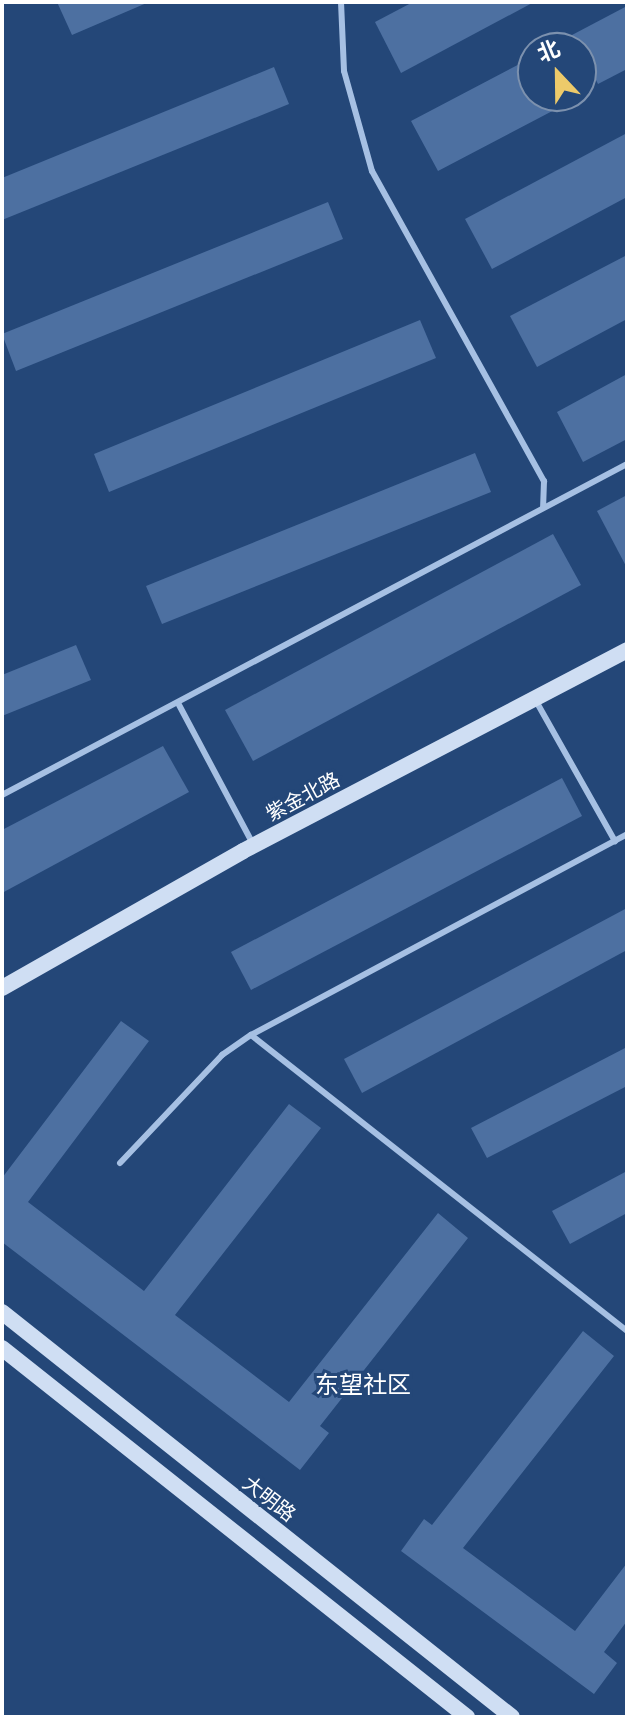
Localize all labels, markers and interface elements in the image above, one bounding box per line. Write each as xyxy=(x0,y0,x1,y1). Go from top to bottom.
north arrow xyxy=(517,32,597,112)
text: 北 xyxy=(534,35,563,67)
street label: 紫金北路 xyxy=(262,768,344,826)
district label: 东望社区 xyxy=(315,1372,411,1400)
street label: 大明路 xyxy=(238,1471,300,1527)

